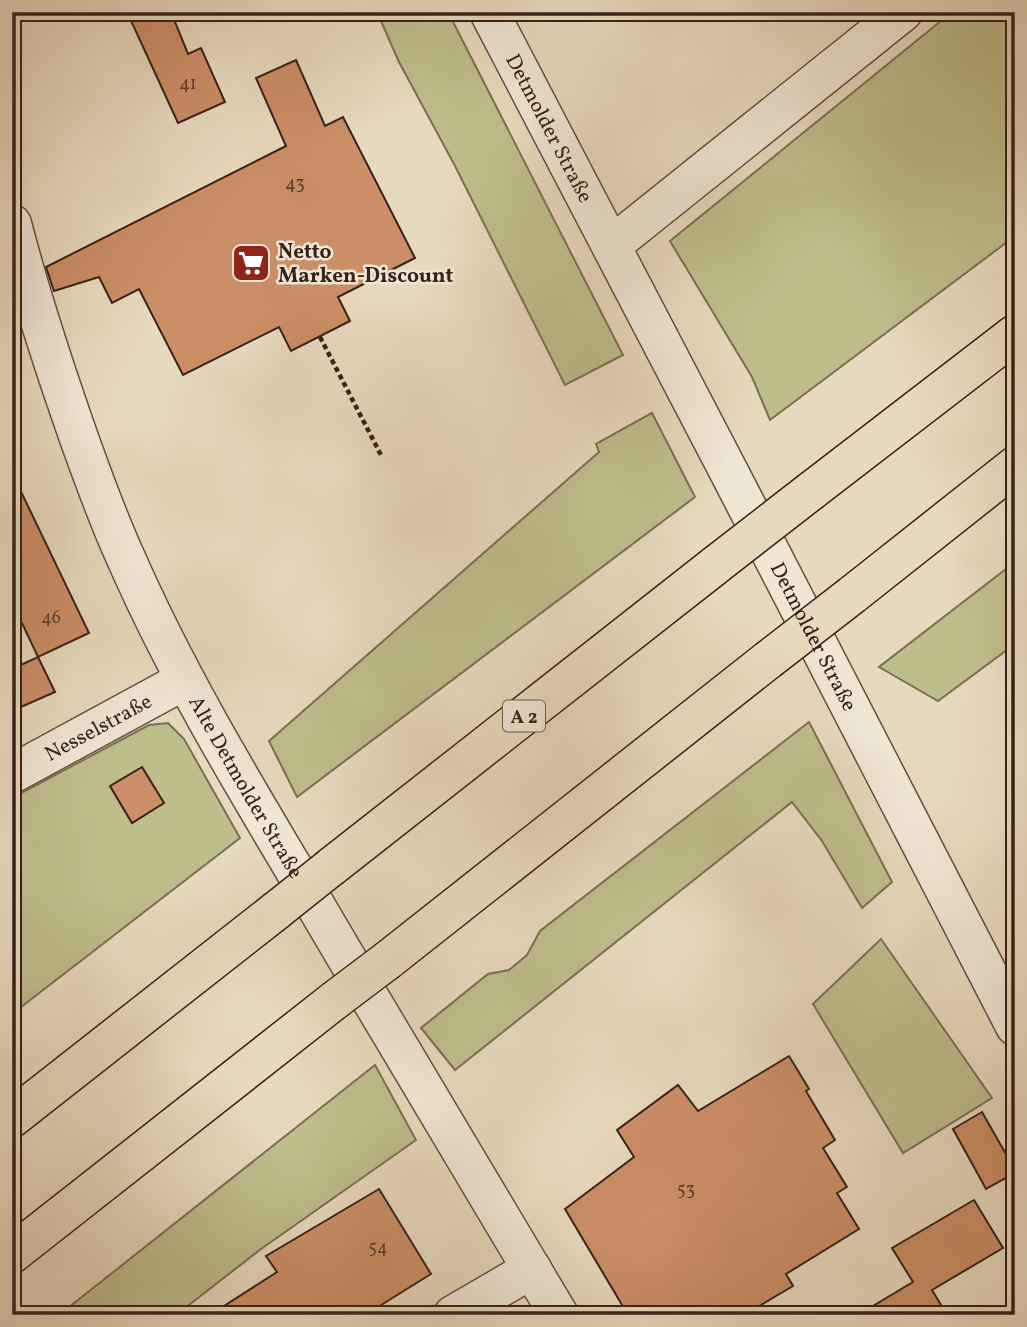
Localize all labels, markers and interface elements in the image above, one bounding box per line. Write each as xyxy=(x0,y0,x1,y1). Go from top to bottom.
street label: Detmolder Straße xyxy=(497,49,599,208)
house number: 41 xyxy=(179,72,197,97)
house number: 43 xyxy=(285,172,305,197)
place label: Netto Marken-Discount xyxy=(278,238,453,291)
supermarket icon: Netto Marken-Discount xyxy=(230,242,272,284)
street label: Detmolder Straße xyxy=(762,558,863,717)
house number: 46 xyxy=(41,606,61,631)
street label: Nesselstraße xyxy=(40,688,158,769)
street label: Alte Detmolder Straße xyxy=(181,691,309,884)
road number: A 2 xyxy=(503,701,545,732)
house number: 53 xyxy=(677,1178,695,1203)
house number: 54 xyxy=(368,1236,388,1261)

